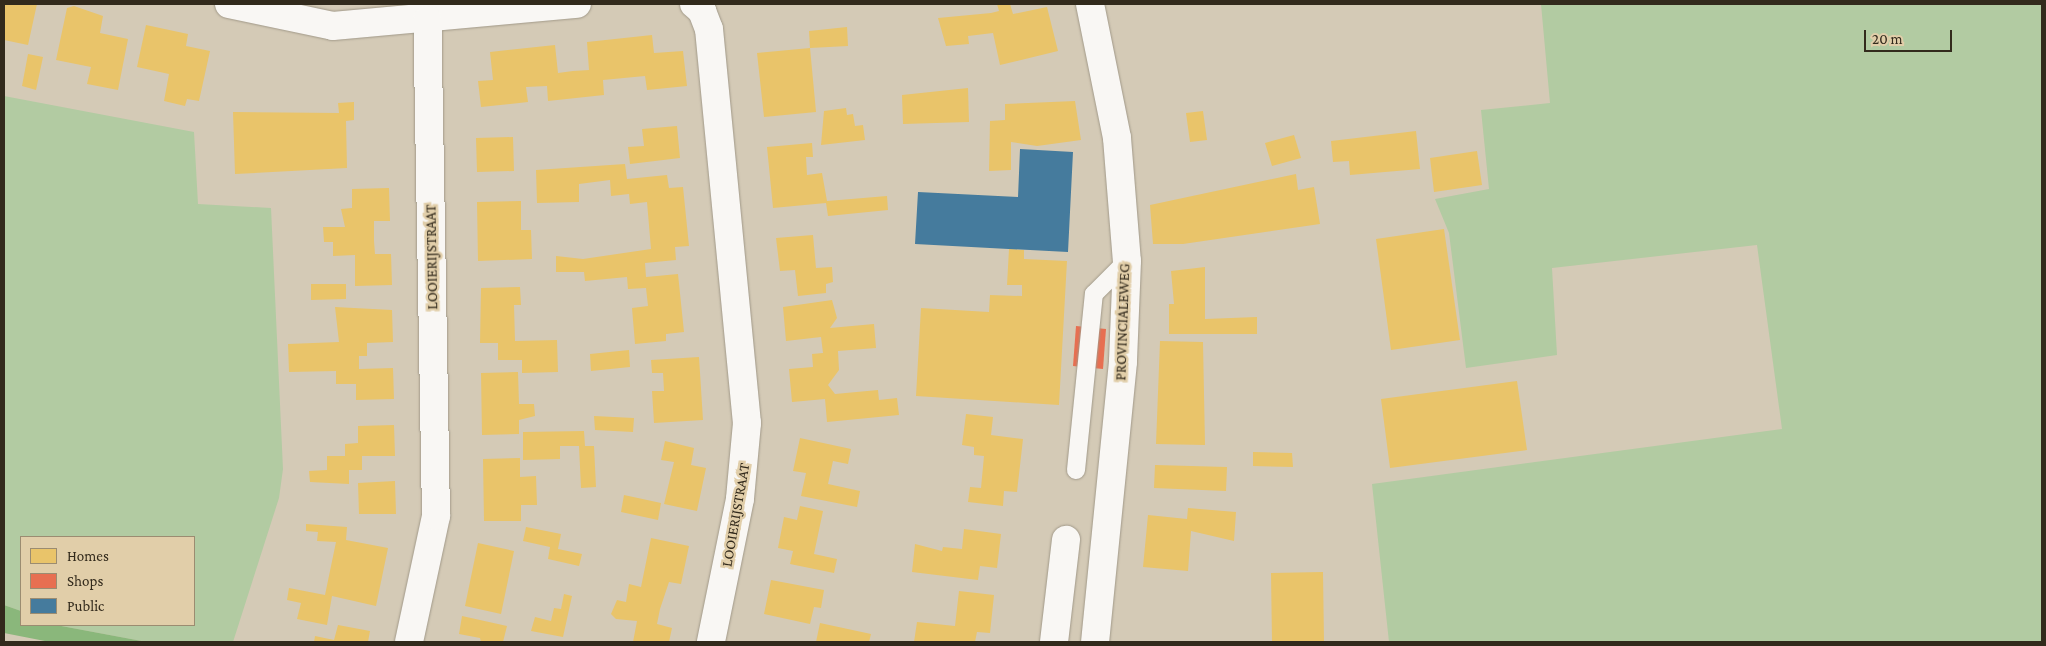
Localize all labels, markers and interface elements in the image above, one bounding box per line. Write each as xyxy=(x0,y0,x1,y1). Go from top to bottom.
scale bar xyxy=(1866,20,1954,52)
text: 20 m xyxy=(1872,31,1903,47)
street label: LOOIERIJSTRAAT xyxy=(422,204,442,310)
street label: PROVINCIALEWEG xyxy=(1112,263,1134,381)
street label: LOOIERIJSTRAAT xyxy=(718,462,754,568)
legend xyxy=(20,536,195,626)
text: Homes xyxy=(67,548,109,564)
text: Shops xyxy=(67,573,103,589)
text: Public xyxy=(67,598,104,614)

